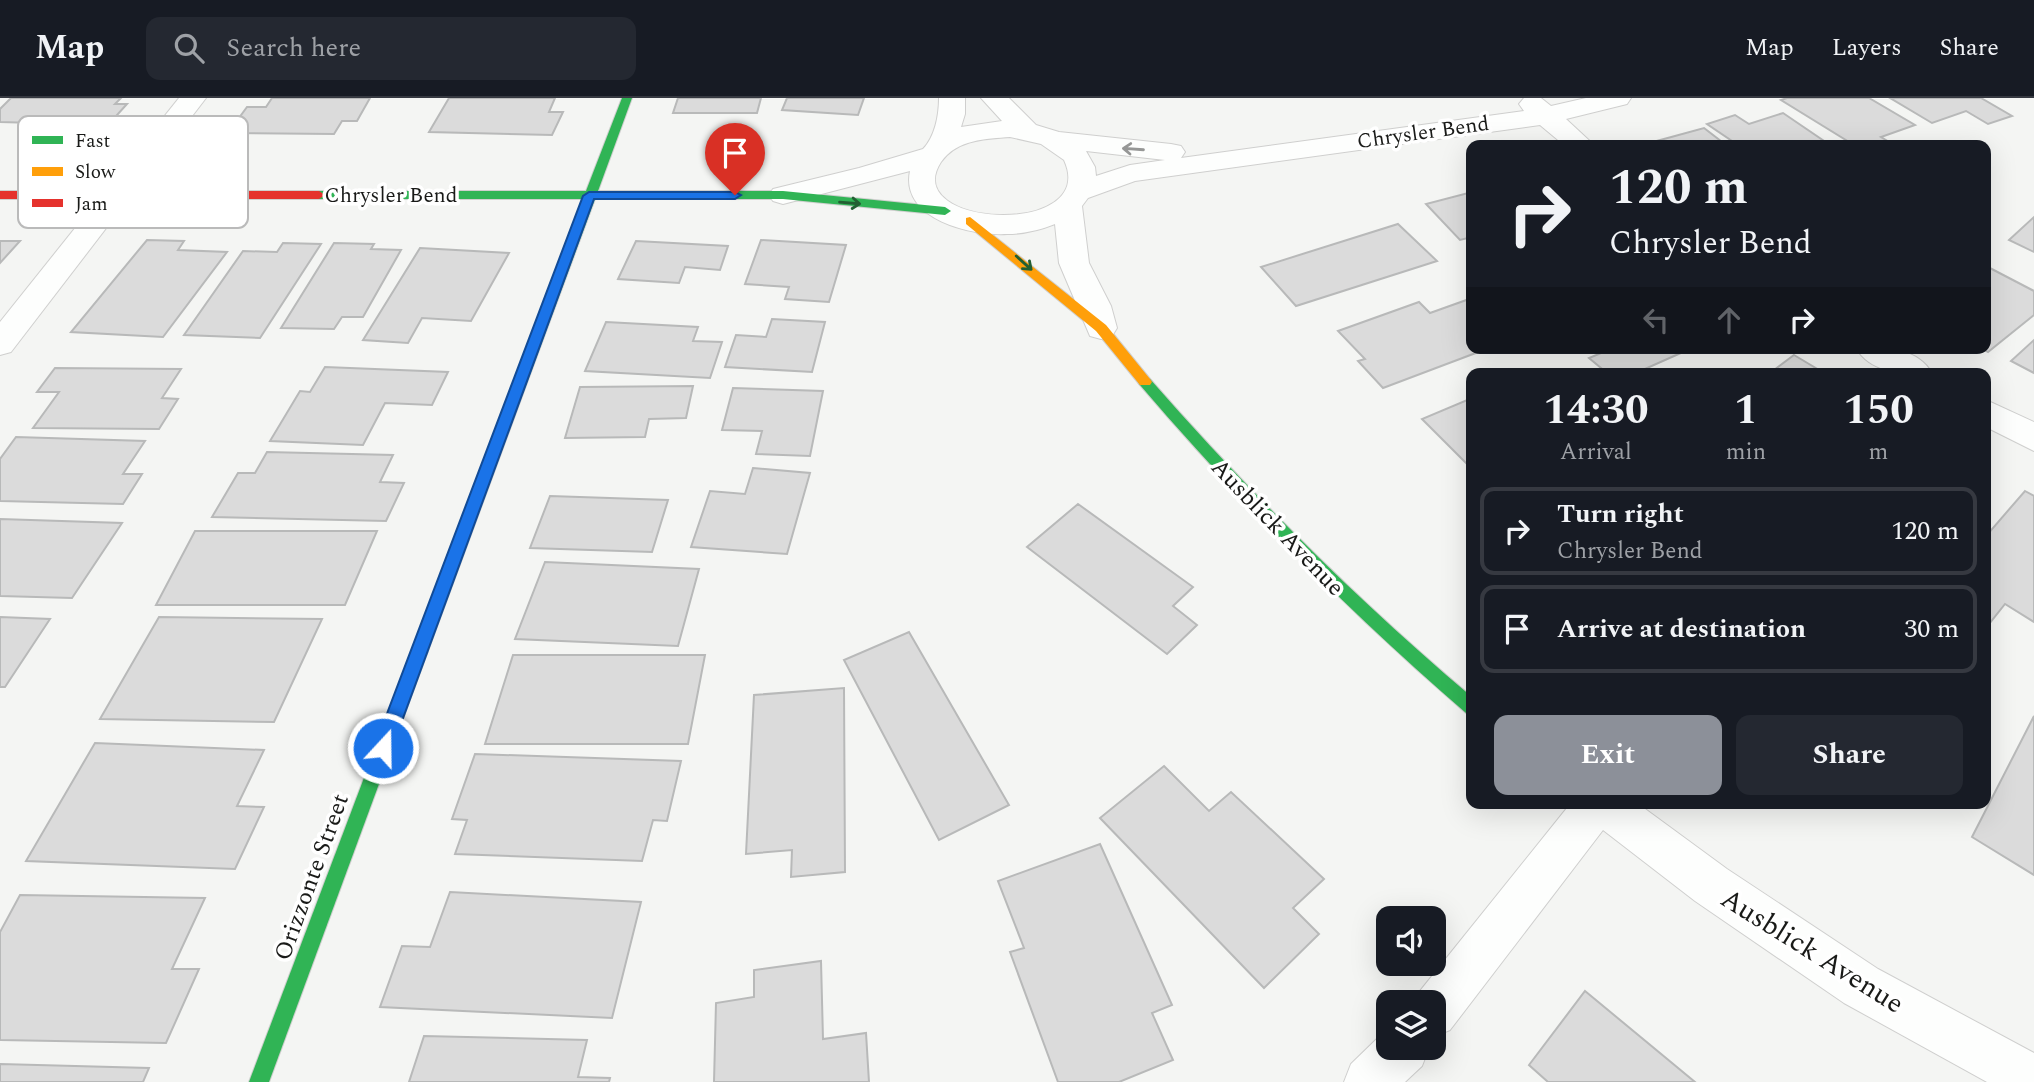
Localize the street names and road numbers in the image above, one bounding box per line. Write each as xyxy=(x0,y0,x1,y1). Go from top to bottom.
street label: Chrysler Bend xyxy=(1355,108,1491,158)
street label: Chrysler Bend xyxy=(324,180,458,212)
street label: Ausblick Avenue xyxy=(1202,451,1352,605)
street label: Orizzonte Street xyxy=(265,789,359,966)
street label: Ausblick Avenue xyxy=(1712,878,1912,1025)

